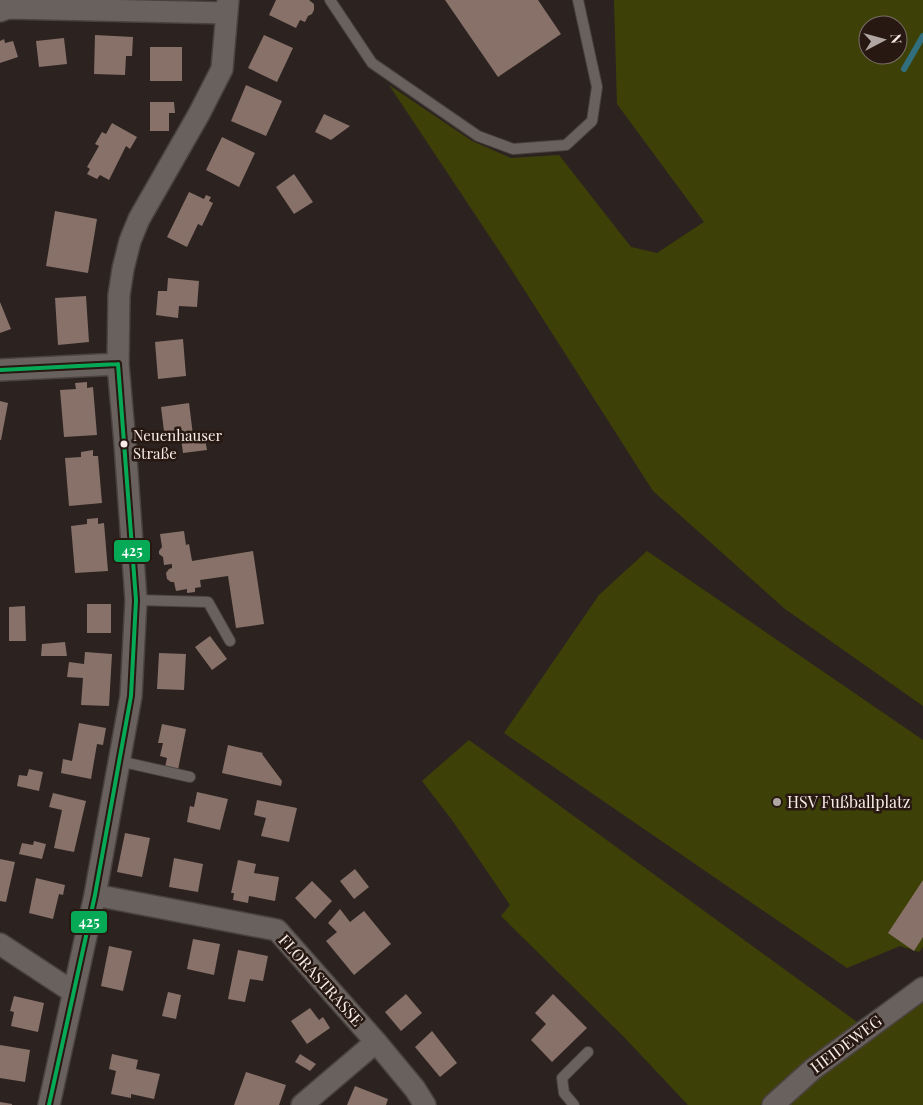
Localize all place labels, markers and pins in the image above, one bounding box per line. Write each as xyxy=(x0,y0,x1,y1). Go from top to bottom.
place label: Neuenhauser Straße xyxy=(133,425,222,463)
marker: Neuenhauser Straße xyxy=(119,439,129,449)
place label: HSV Fußballplatz xyxy=(787,791,911,812)
marker: HSV Fußballplatz xyxy=(771,796,783,808)

